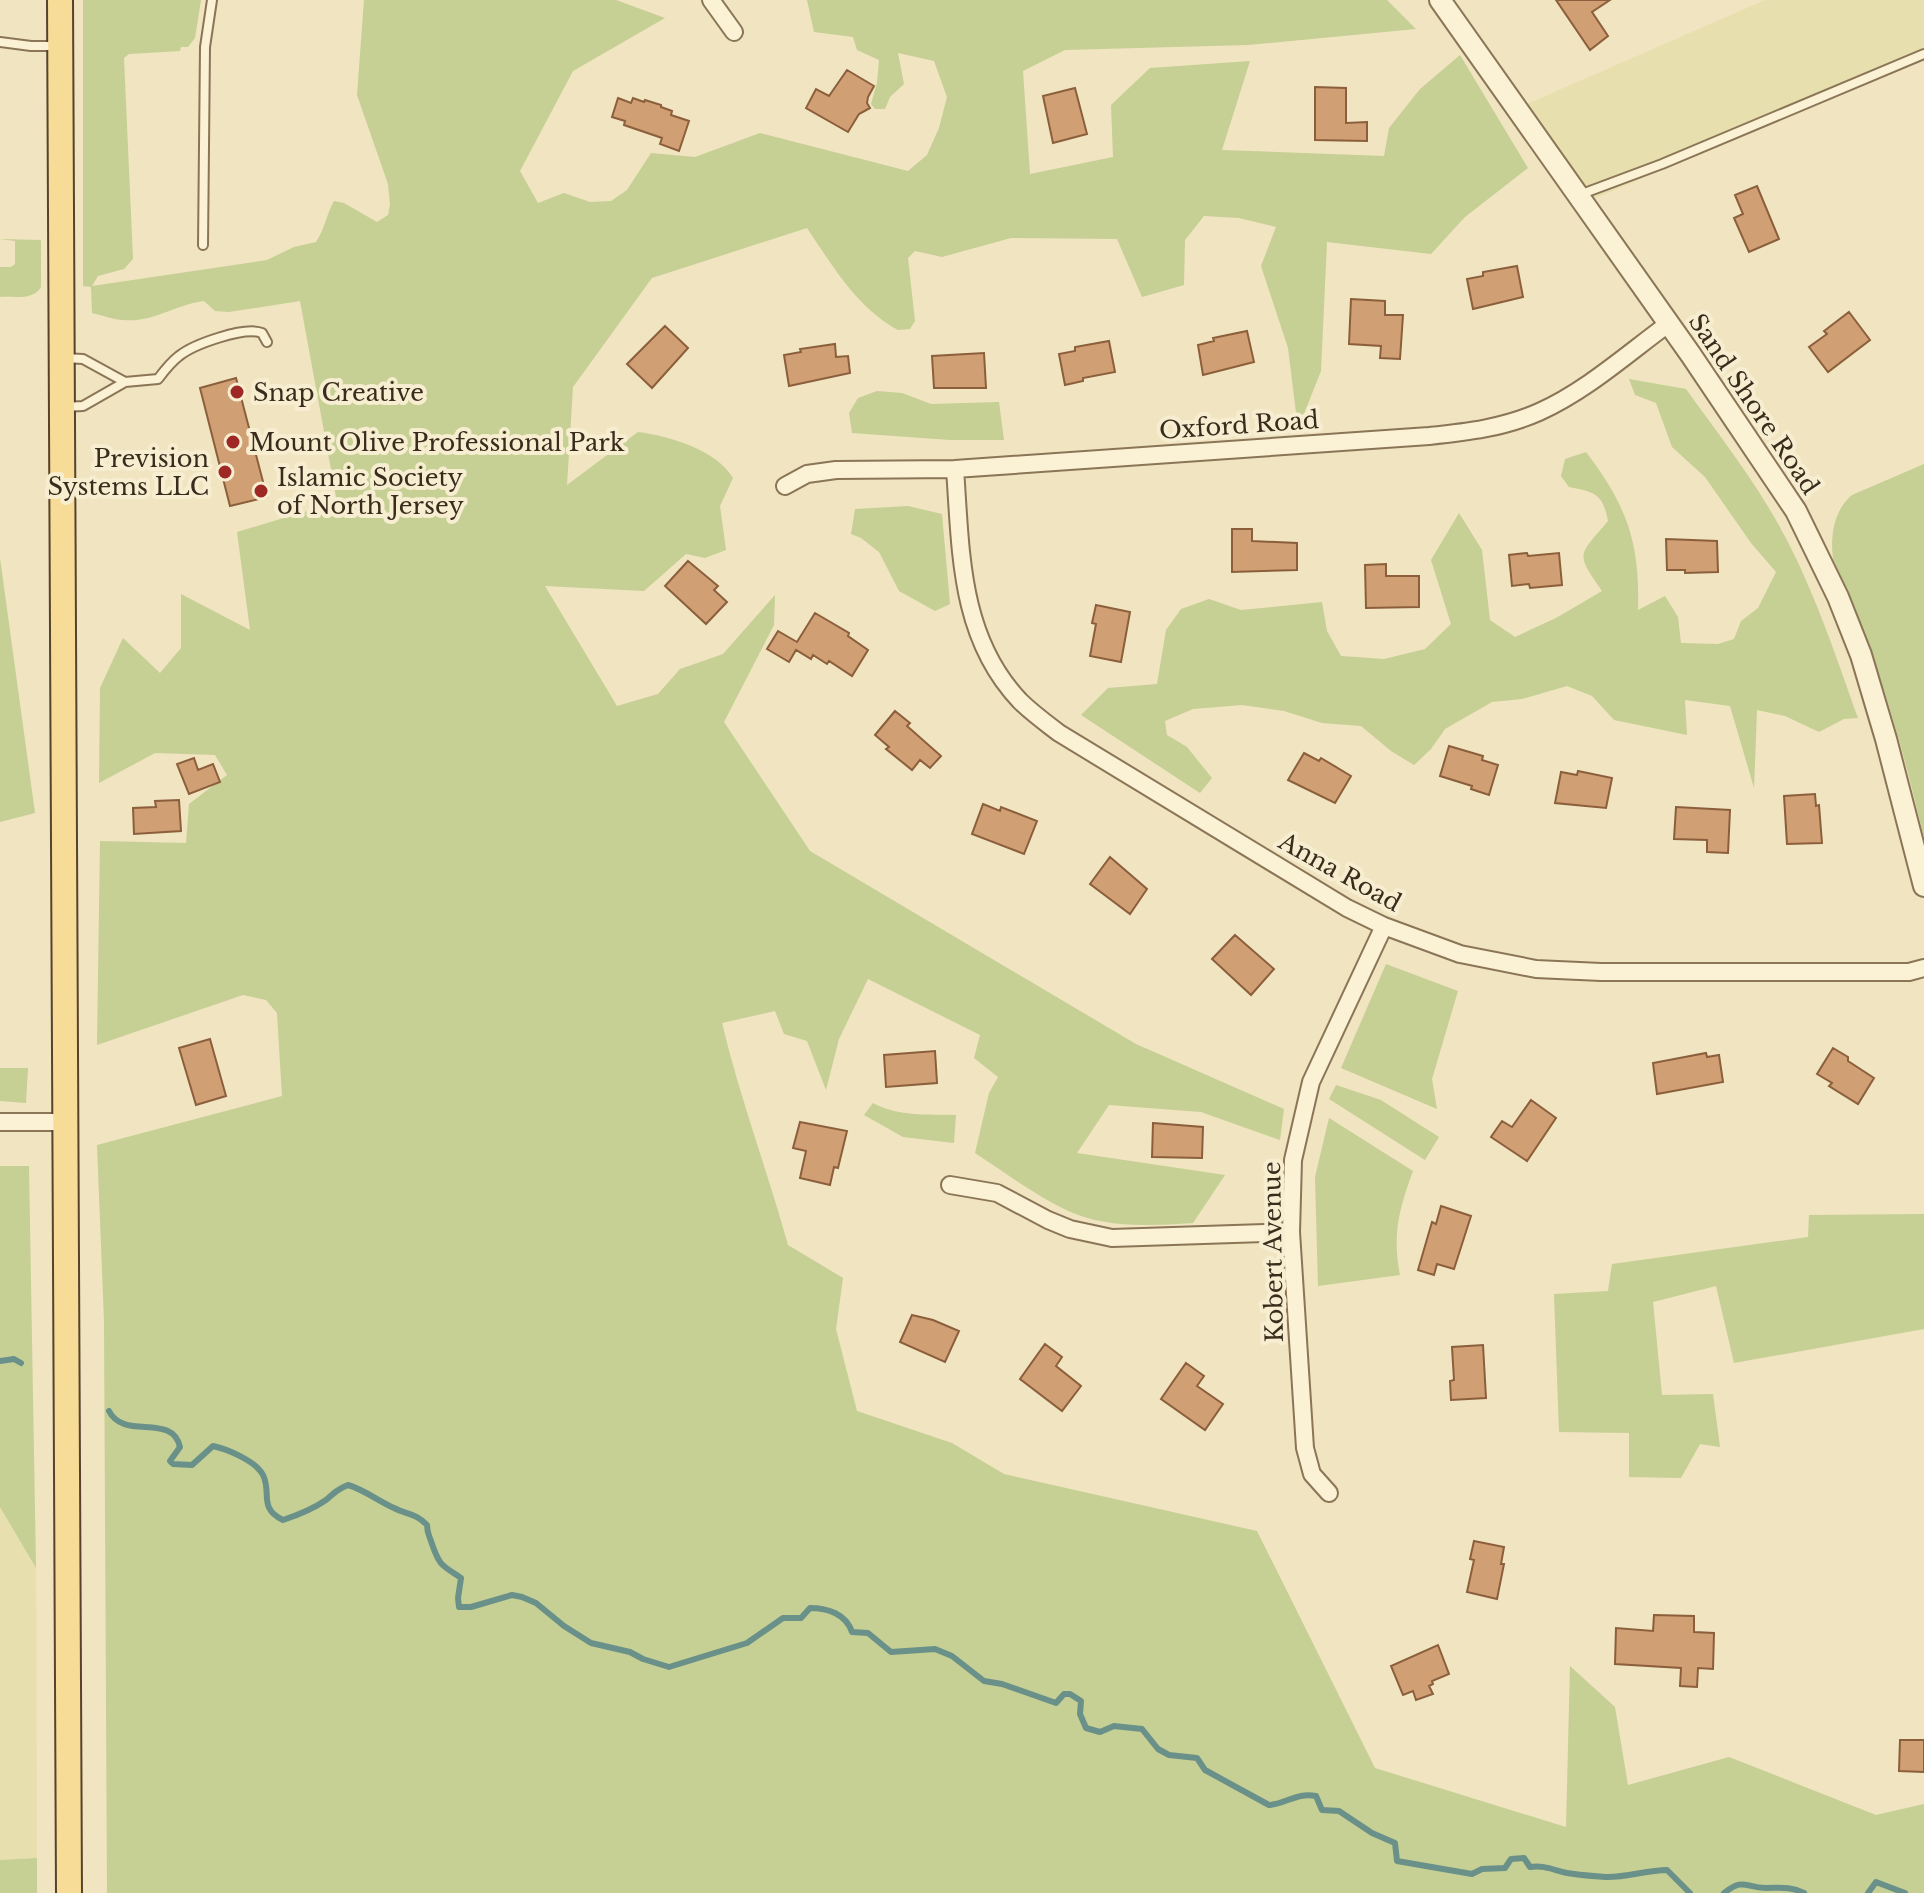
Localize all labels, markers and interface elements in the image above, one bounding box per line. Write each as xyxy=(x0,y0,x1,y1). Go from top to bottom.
street label: Sand Shore Road xyxy=(1683,308,1825,500)
place label: Snap Creative xyxy=(253,378,424,407)
marker: Snap Creative xyxy=(228,383,246,401)
street label: Oxford Road xyxy=(1158,405,1320,445)
place label: Mount Olive Professional Park xyxy=(249,428,625,457)
marker: Mount Olive Professional Park xyxy=(224,433,242,451)
place label: Prevision Systems LLC xyxy=(48,444,209,501)
marker: Prevision Systems LLC xyxy=(216,463,234,481)
place label: Islamic Society of North Jersey xyxy=(277,463,464,520)
marker: Islamic Society of North Jersey xyxy=(252,482,270,500)
street label: Anna Road xyxy=(1273,826,1406,918)
street label: Kobert Avenue xyxy=(1257,1161,1289,1343)

